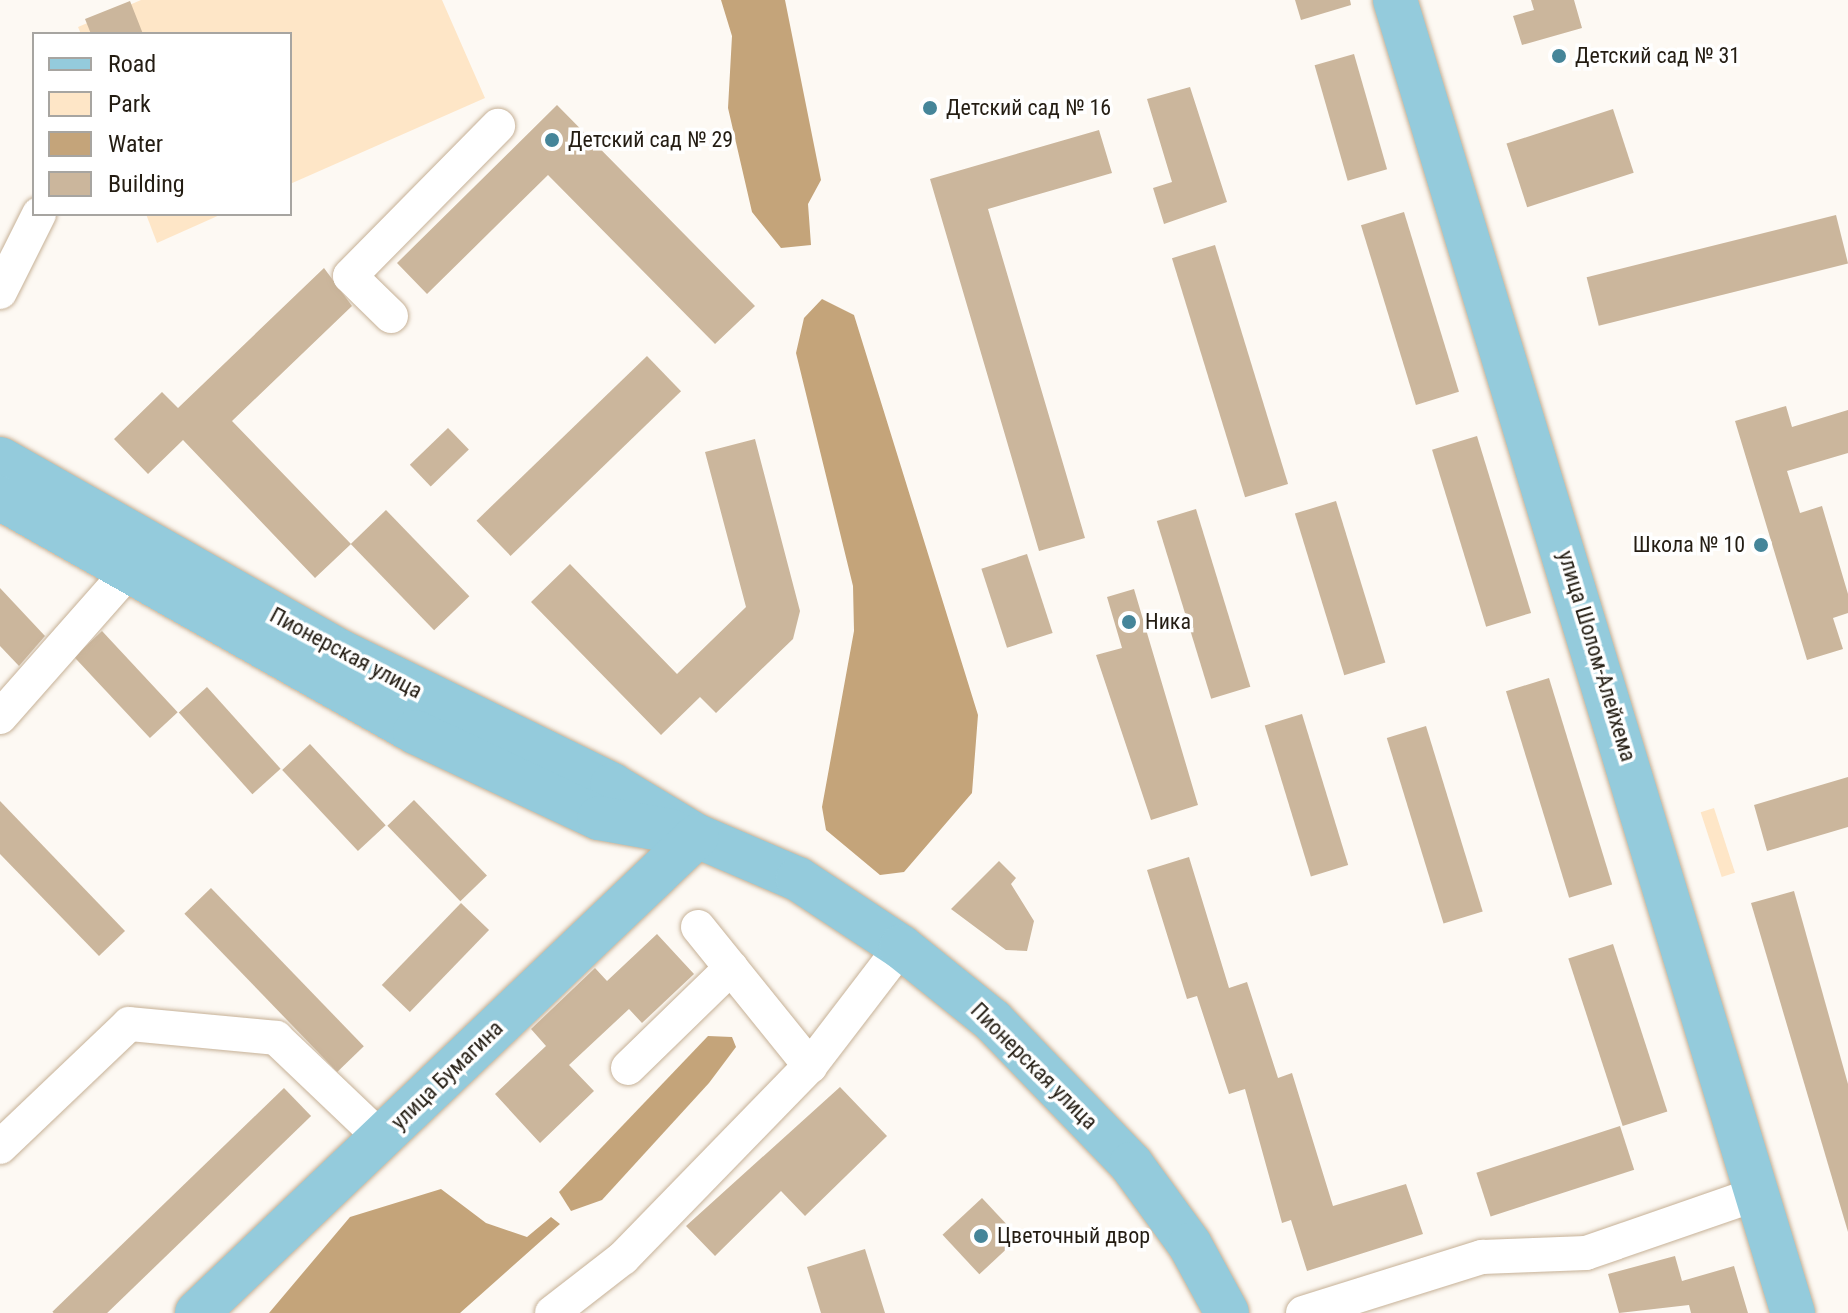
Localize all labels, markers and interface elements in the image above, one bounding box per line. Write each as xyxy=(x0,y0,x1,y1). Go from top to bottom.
legend xyxy=(32,32,292,216)
place label: Детский сад № 31 xyxy=(1575,43,1740,69)
marker: Детский сад № 31 xyxy=(1550,47,1568,65)
text: Road xyxy=(108,50,156,78)
text: Park xyxy=(108,90,151,118)
place label: Детский сад № 16 xyxy=(946,95,1111,121)
marker: Детский сад № 16 xyxy=(921,99,939,117)
place label: Детский сад № 29 xyxy=(568,127,733,153)
text: Water xyxy=(108,130,163,158)
marker: Детский сад № 29 xyxy=(543,131,561,149)
text: Building xyxy=(108,170,185,198)
place label: Школа № 10 xyxy=(1633,532,1745,558)
marker: Школа № 10 xyxy=(1752,536,1770,554)
street label: улица Шолом-Алейхема xyxy=(1552,547,1642,765)
street label: Пионерская улица xyxy=(265,602,427,704)
place label: Ника xyxy=(1145,609,1191,635)
marker: Ника xyxy=(1120,613,1138,631)
street label: Пионерская улица xyxy=(965,997,1103,1135)
street label: улица Бумагина xyxy=(386,1015,508,1135)
place label: Цветочный двор xyxy=(997,1223,1150,1249)
marker: Цветочный двор xyxy=(972,1227,990,1245)

